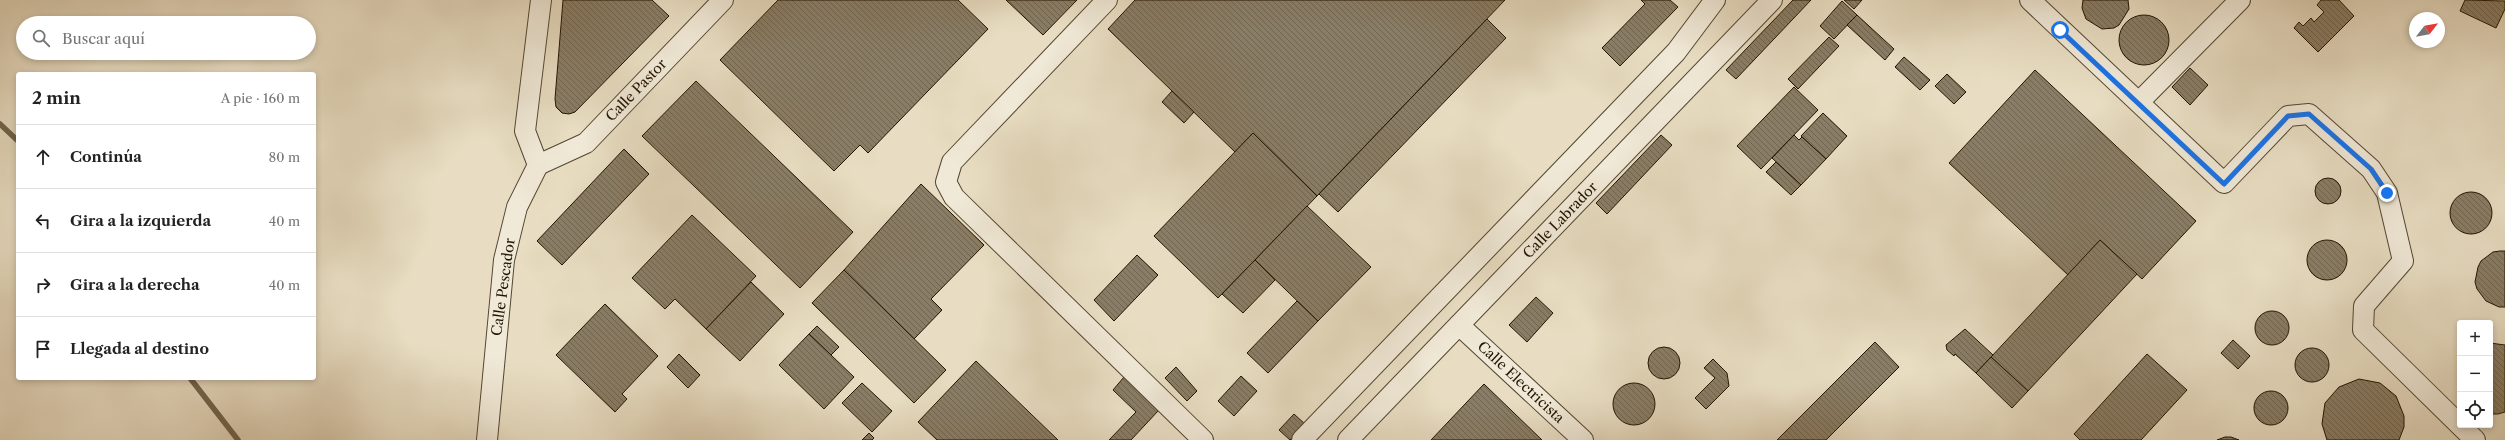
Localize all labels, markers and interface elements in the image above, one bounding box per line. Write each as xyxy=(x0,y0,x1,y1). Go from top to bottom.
north arrow xyxy=(2409,12,2445,48)
search box xyxy=(16,16,316,60)
route start xyxy=(2051,21,2069,39)
icon: search xyxy=(30,27,52,49)
text: Buscar aquí xyxy=(62,29,145,48)
street label: Calle Pastor xyxy=(602,55,670,125)
text: 2 min xyxy=(32,88,81,108)
text: A pie · 160 m xyxy=(221,90,300,106)
icon: ahead xyxy=(32,146,54,168)
text: Continúa xyxy=(70,147,142,166)
text: 80 m xyxy=(268,149,300,165)
street label: Calle Labrador xyxy=(1519,178,1601,262)
route end xyxy=(2378,184,2396,202)
icon: left xyxy=(32,210,54,232)
text: Gira a la izquierda xyxy=(70,211,211,230)
text: 40 m xyxy=(269,213,300,229)
street label: Calle Pescador xyxy=(487,237,519,337)
icon: right xyxy=(32,274,54,296)
text: Gira a la derecha xyxy=(70,275,200,294)
text: 40 m xyxy=(269,277,300,293)
map controls xyxy=(2457,320,2493,428)
button: + xyxy=(2457,320,2493,356)
street label: Calle Electricista xyxy=(1474,337,1569,427)
icon: arrive xyxy=(32,338,54,360)
text: Llegada al destino xyxy=(70,339,209,358)
button: − xyxy=(2457,356,2493,392)
button: locate xyxy=(2457,392,2493,428)

